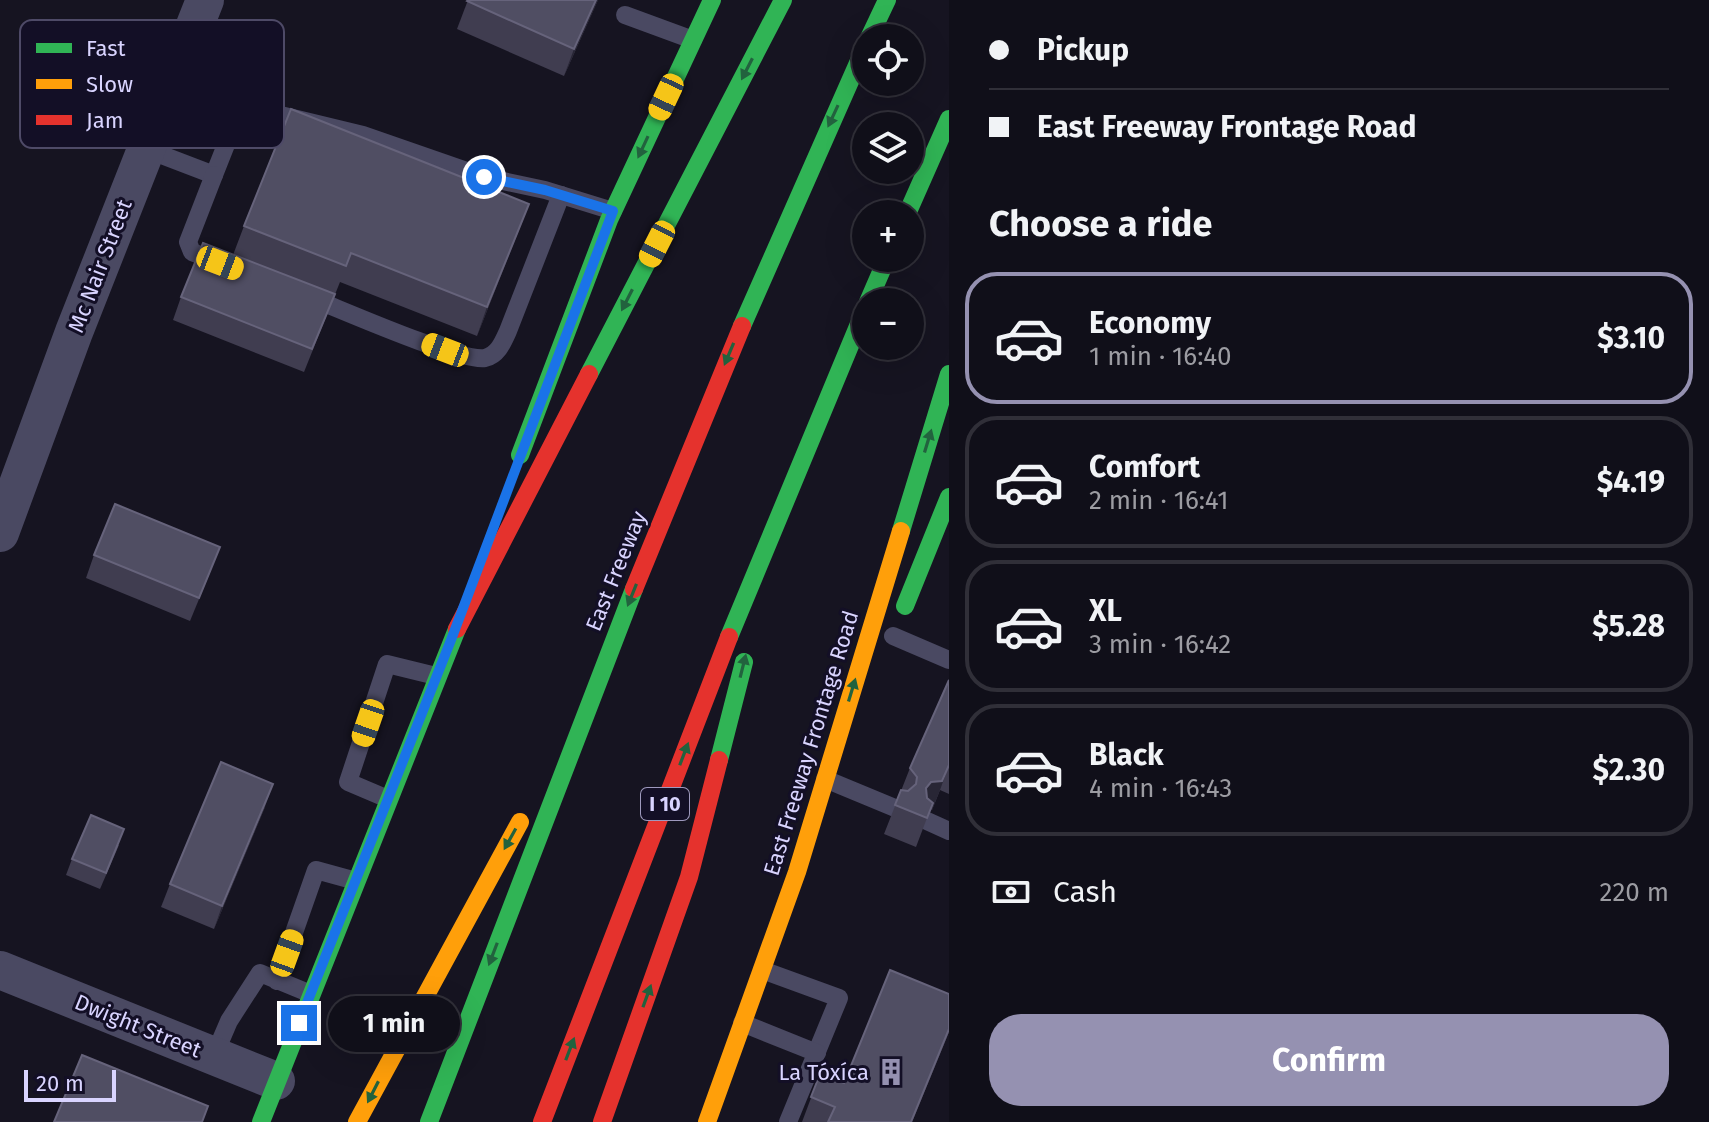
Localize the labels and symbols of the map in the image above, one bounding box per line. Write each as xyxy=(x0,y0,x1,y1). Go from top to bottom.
legend xyxy=(20,20,284,148)
text: Fast xyxy=(86,35,126,62)
one-way arrow xyxy=(741,58,754,81)
car xyxy=(645,70,687,124)
text: Slow xyxy=(86,71,133,98)
one-way arrow xyxy=(826,104,840,127)
text: Jam xyxy=(86,107,124,134)
one-way arrow xyxy=(636,135,650,158)
route start xyxy=(466,159,502,195)
street label: Mc Nair Street xyxy=(62,195,138,337)
car xyxy=(635,217,679,271)
car xyxy=(193,243,247,283)
one-way arrow xyxy=(621,289,634,312)
car xyxy=(418,330,472,370)
one-way arrow xyxy=(723,342,736,366)
one-way arrow xyxy=(922,429,935,453)
street label: East Freeway xyxy=(580,507,652,635)
one-way arrow xyxy=(625,583,638,607)
street label: East Freeway Frontage Road xyxy=(758,607,864,879)
one-way arrow xyxy=(738,653,750,678)
one-way arrow xyxy=(846,678,859,702)
car xyxy=(349,696,387,750)
one-way arrow xyxy=(677,742,690,766)
road number: I 10 xyxy=(641,788,689,820)
one-way arrow xyxy=(503,827,517,850)
car xyxy=(268,926,306,980)
one-way arrow xyxy=(486,942,499,966)
one-way arrow xyxy=(642,984,654,1008)
street label: Dwight Street xyxy=(71,988,205,1064)
callout: 1 min xyxy=(327,995,459,1051)
route end xyxy=(281,1005,317,1041)
one-way arrow xyxy=(564,1037,577,1061)
building icon: La Tóxíca xyxy=(876,1057,906,1087)
place label: La Tóxíca xyxy=(779,1059,869,1086)
scale bar xyxy=(24,1066,116,1102)
one-way arrow xyxy=(366,1080,379,1103)

